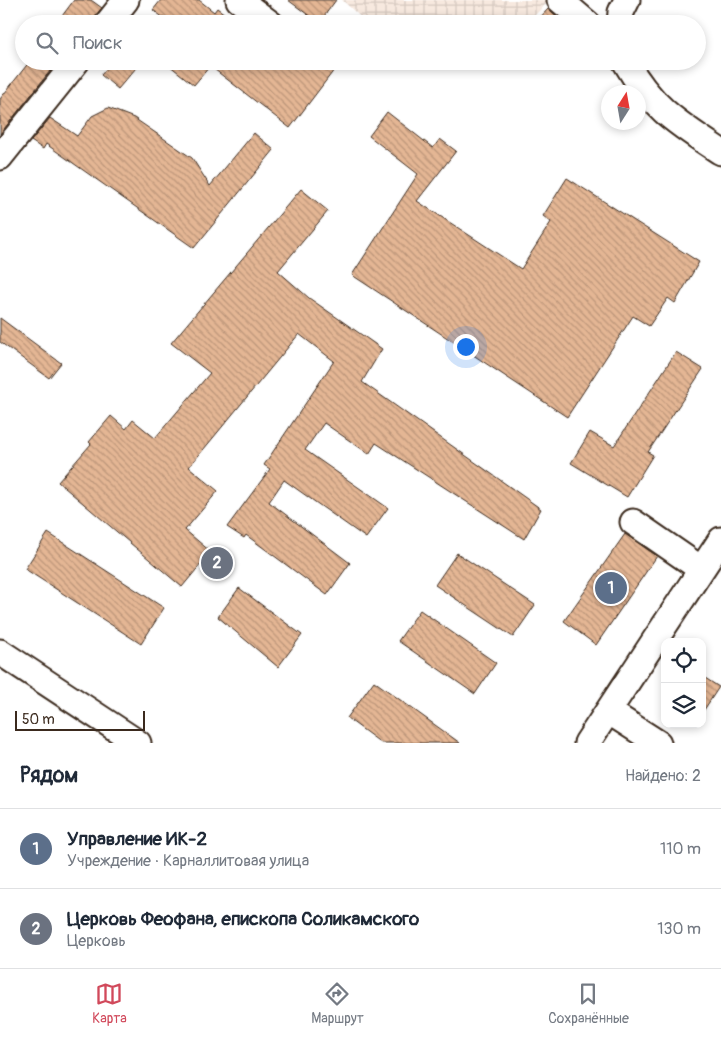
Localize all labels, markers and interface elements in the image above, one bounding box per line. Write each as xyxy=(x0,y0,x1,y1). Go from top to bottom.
search box xyxy=(15,15,706,70)
icon: search xyxy=(33,29,61,57)
text: Поиск xyxy=(73,31,123,55)
north arrow xyxy=(601,85,646,130)
your location xyxy=(453,334,479,360)
pin: 2 xyxy=(201,544,233,582)
pin: 1 xyxy=(595,569,627,607)
map controls xyxy=(661,638,706,728)
button: locate xyxy=(661,638,706,683)
button: layers xyxy=(661,683,706,728)
scale bar xyxy=(15,708,145,731)
text: 50 m xyxy=(22,711,55,728)
text: Рядом xyxy=(20,762,78,789)
text: Найдено: 2 xyxy=(625,766,701,786)
text: Управление ИК-2 xyxy=(67,827,207,851)
text: 1 xyxy=(33,839,39,859)
text: 110 m xyxy=(660,839,701,859)
text: Учреждение · Карналлитовая улица xyxy=(67,851,309,871)
text: Церковь Феофана, епископа Соликамского xyxy=(67,907,419,931)
text: 2 xyxy=(32,919,40,939)
text: 130 m xyxy=(657,919,701,939)
text: Церковь xyxy=(67,931,126,951)
tab: Карта xyxy=(92,980,127,1027)
tab: Маршрут xyxy=(311,980,364,1027)
tab: Сохранённые xyxy=(548,980,629,1027)

